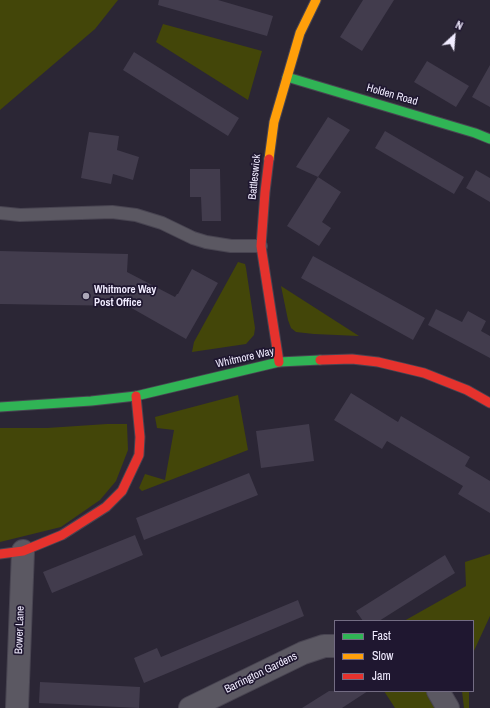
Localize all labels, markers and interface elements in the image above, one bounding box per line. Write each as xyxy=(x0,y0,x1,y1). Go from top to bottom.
north arrow xyxy=(434,16,474,56)
text: N xyxy=(453,17,465,33)
street label: Holden Road xyxy=(365,81,419,109)
street label: Battleswick xyxy=(246,154,264,200)
place label: Whitmore Way Post Office xyxy=(94,283,156,309)
marker: Whitmore Way Post Office xyxy=(81,291,91,301)
street label: Whitmore Way xyxy=(215,345,275,371)
street label: Bower Lane xyxy=(13,606,27,654)
legend xyxy=(334,620,474,692)
text: Fast xyxy=(372,628,391,644)
text: Slow xyxy=(372,648,393,664)
street label: Barrington Gardens xyxy=(223,650,299,696)
text: Jam xyxy=(372,668,391,684)

